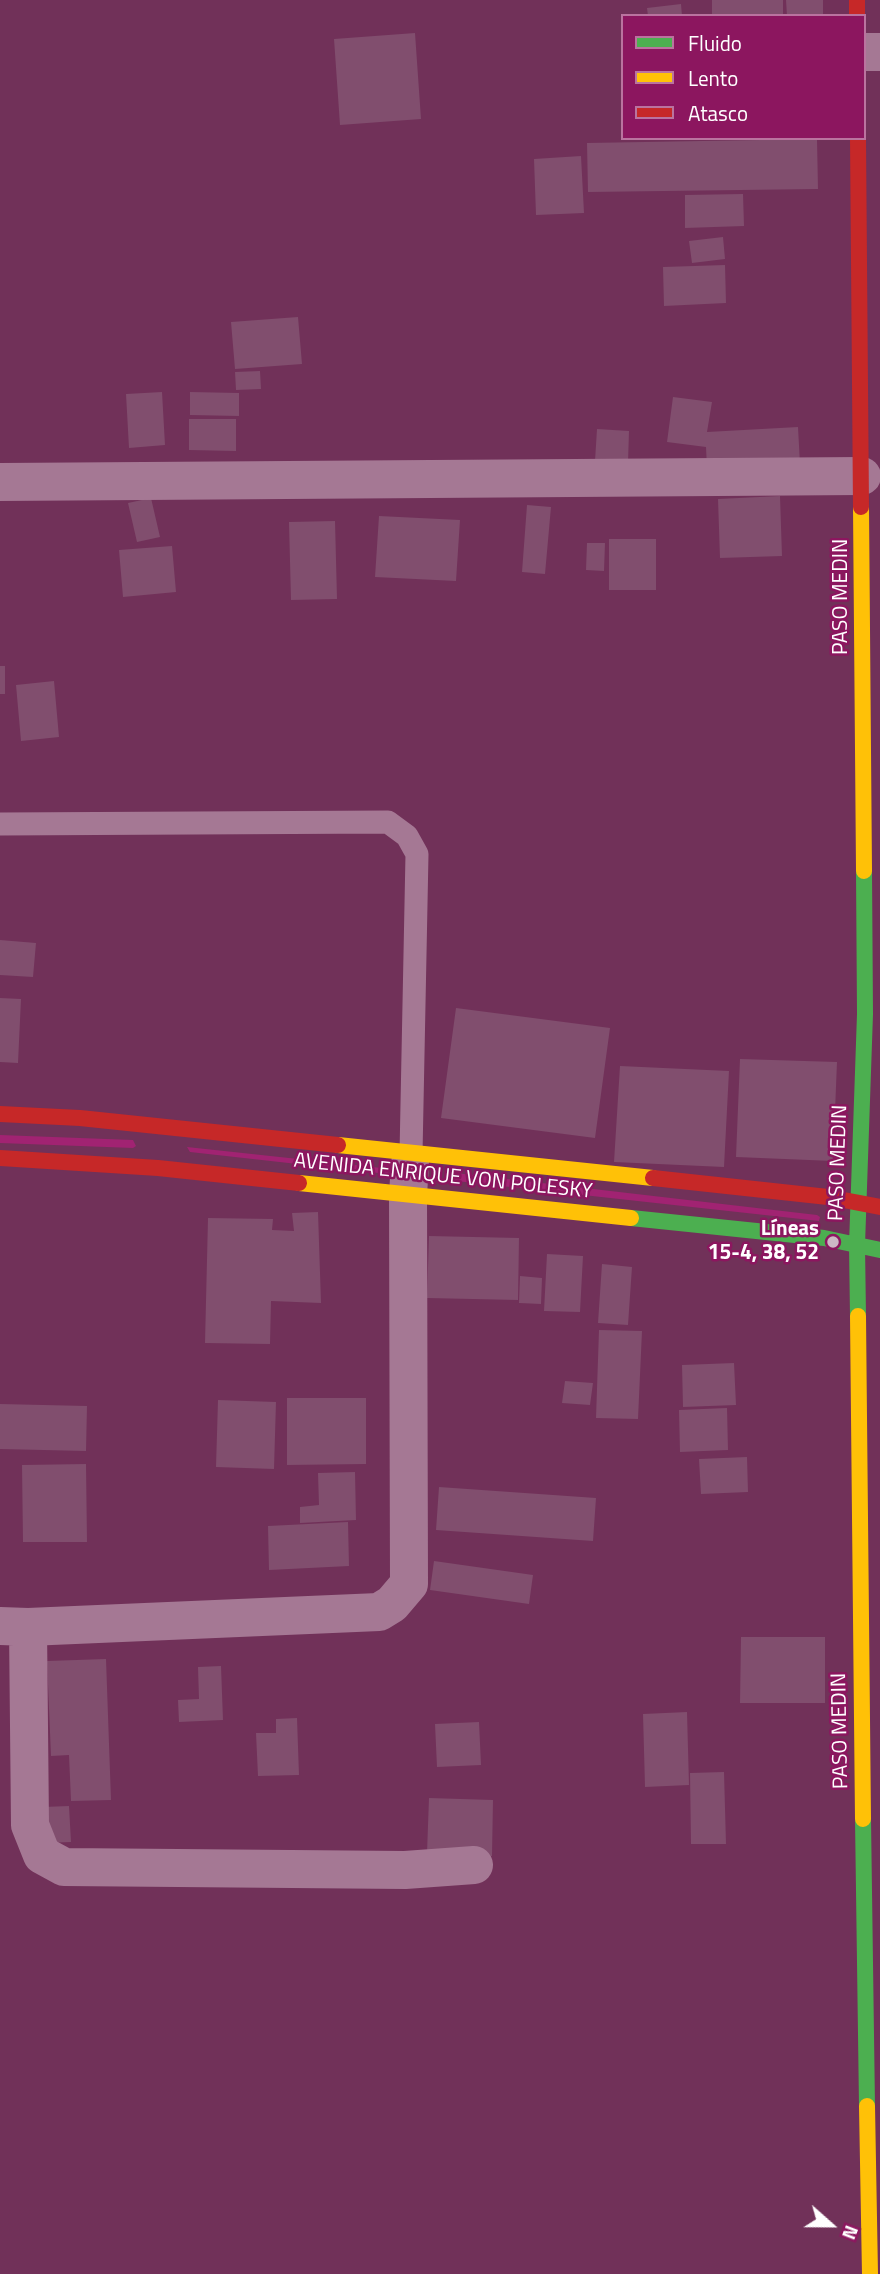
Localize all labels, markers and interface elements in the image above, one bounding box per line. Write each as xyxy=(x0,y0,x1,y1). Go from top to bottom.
legend xyxy=(621,14,866,140)
text: Fluido xyxy=(688,27,742,59)
text: Lento xyxy=(688,62,738,94)
text: Atasco xyxy=(688,97,748,129)
street label: PASO MEDIN xyxy=(829,539,855,655)
street label: PASO MEDIN xyxy=(824,1104,854,1222)
street label: AVENIDA ENRIQUE VON POLESKY xyxy=(292,1149,594,1205)
place label: Líneas 15-4, 38, 52 xyxy=(708,1217,819,1267)
marker: Líneas 15-4, 38, 52 xyxy=(825,1234,841,1250)
street label: PASO MEDIN xyxy=(827,1673,855,1789)
north arrow xyxy=(796,2190,866,2260)
text: N xyxy=(835,2221,867,2244)

